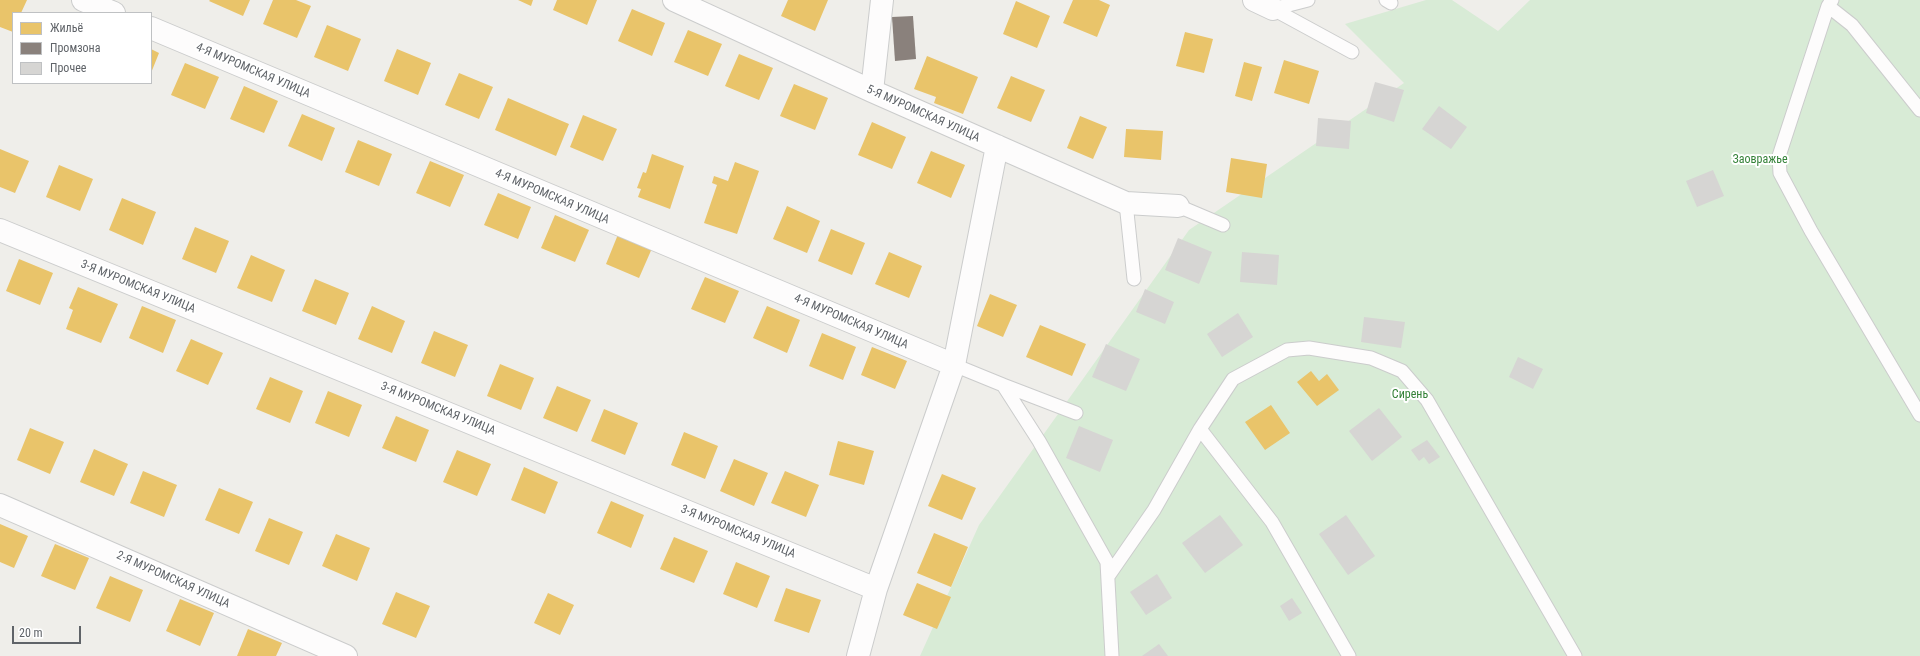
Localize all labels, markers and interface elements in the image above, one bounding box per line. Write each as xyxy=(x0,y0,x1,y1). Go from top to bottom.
legend xyxy=(12,12,152,84)
text: Жильё xyxy=(50,21,83,35)
street label: 4-Я МУРОМСКАЯ УЛИЦА xyxy=(194,40,312,102)
text: Промзона xyxy=(50,41,100,55)
text: Прочее xyxy=(50,61,86,75)
street label: 5-Я МУРОМСКАЯ УЛИЦА xyxy=(864,82,982,146)
park label: Заовражье xyxy=(1732,153,1788,167)
street label: 4-Я МУРОМСКАЯ УЛИЦА xyxy=(493,166,611,228)
street label: 3-Я МУРОМСКАЯ УЛИЦА xyxy=(78,257,198,317)
street label: 4-Я МУРОМСКАЯ УЛИЦА xyxy=(792,291,910,353)
street label: 3-Я МУРОМСКАЯ УЛИЦА xyxy=(378,379,498,439)
park label: Сирень xyxy=(1392,388,1428,402)
street label: 3-Я МУРОМСКАЯ УЛИЦА xyxy=(678,502,798,562)
street label: 2-Я МУРОМСКАЯ УЛИЦА xyxy=(114,548,232,612)
scale bar xyxy=(14,618,83,644)
text: 20 m xyxy=(19,626,43,640)

